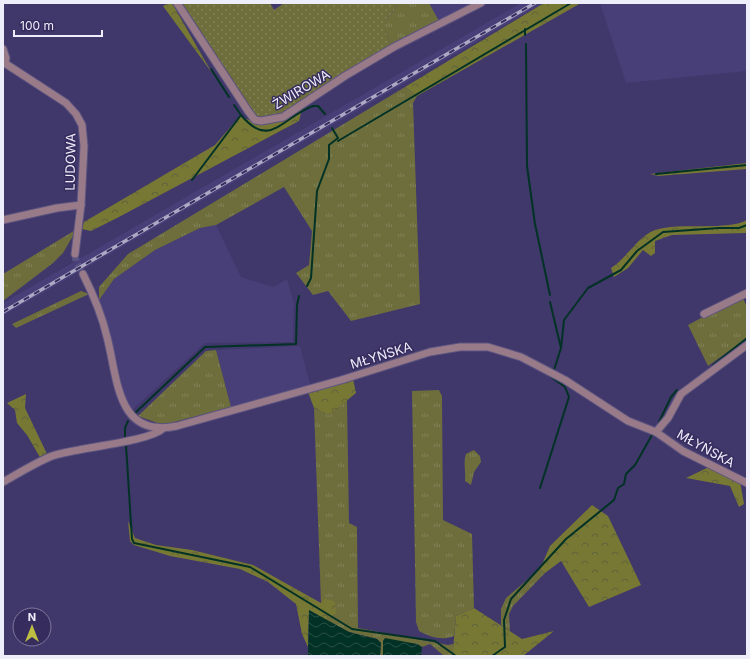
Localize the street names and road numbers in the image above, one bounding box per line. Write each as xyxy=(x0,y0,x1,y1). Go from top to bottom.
street label: ŻWIROWA xyxy=(270,66,333,112)
street label: LUDOWA xyxy=(62,133,79,191)
street label: MŁYŃSKA xyxy=(348,338,414,372)
street label: MŁYŃSKA xyxy=(674,426,738,470)

